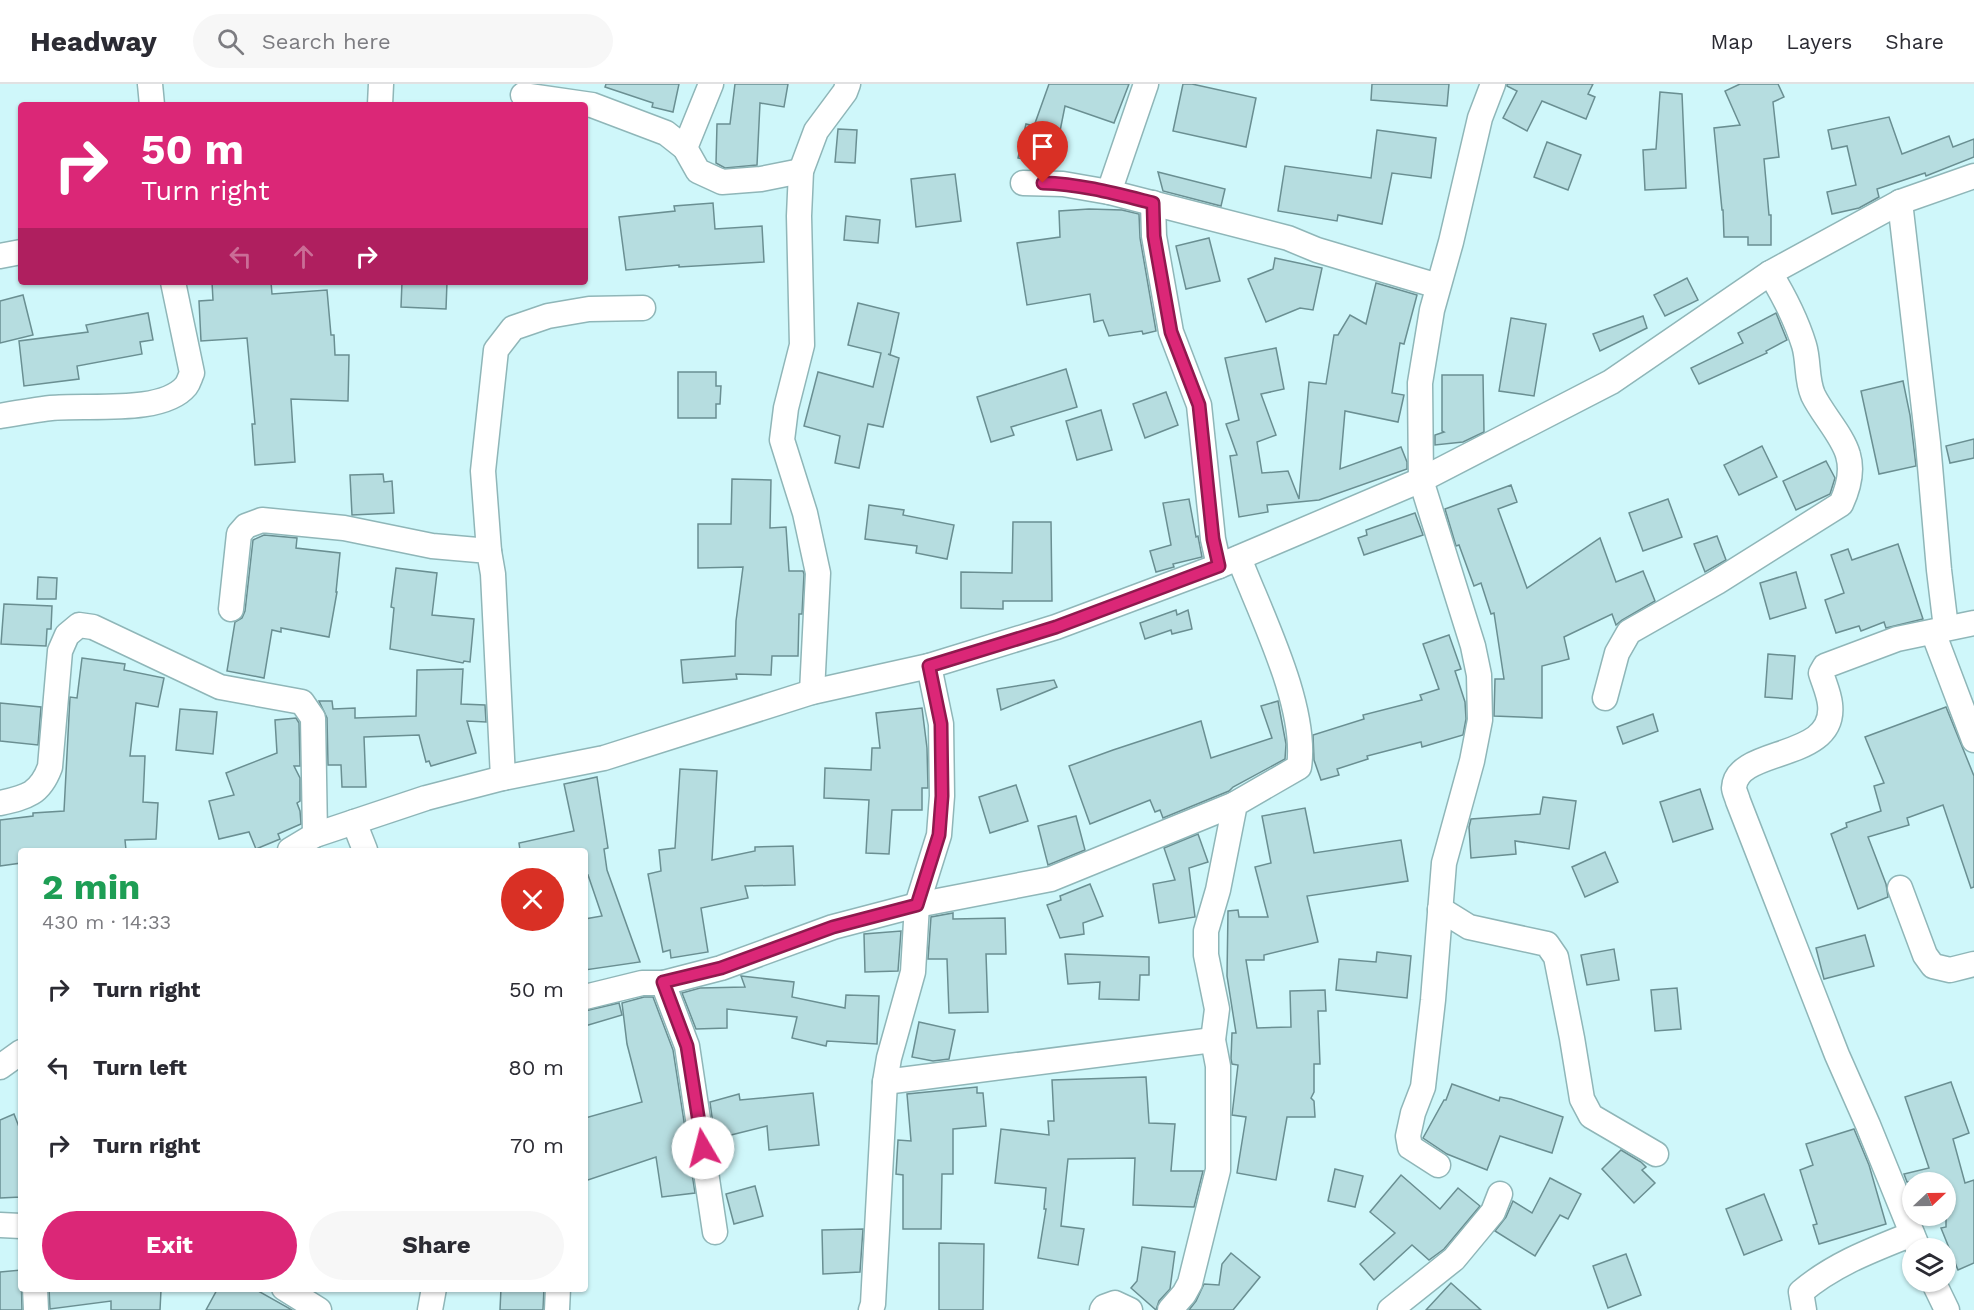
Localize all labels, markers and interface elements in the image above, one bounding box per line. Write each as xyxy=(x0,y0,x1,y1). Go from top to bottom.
search box xyxy=(193,14,613,68)
text: Headway xyxy=(30,25,157,58)
icon: search xyxy=(214,25,247,58)
text: Search here xyxy=(262,29,391,54)
text: Map xyxy=(1710,29,1753,54)
text: Layers xyxy=(1786,29,1852,54)
text: Share xyxy=(1885,29,1944,54)
pin xyxy=(1017,121,1068,183)
text: 50 m xyxy=(141,125,244,174)
icon: right xyxy=(42,126,120,204)
icon: arrive xyxy=(1026,130,1059,163)
text: Turn right xyxy=(141,175,270,207)
icon: left xyxy=(224,240,257,273)
icon: ahead xyxy=(287,240,320,273)
icon: right xyxy=(350,240,383,273)
text: 2 min xyxy=(42,866,140,908)
button: close xyxy=(501,868,564,931)
text: 430 m · 14:33 xyxy=(42,910,171,934)
icon: right xyxy=(42,973,75,1006)
text: Turn right xyxy=(93,977,200,1002)
text: 50 m xyxy=(509,977,564,1002)
icon: left xyxy=(42,1051,75,1084)
text: Turn left xyxy=(93,1055,187,1080)
text: 80 m xyxy=(508,1055,564,1080)
position arrow xyxy=(671,1116,735,1180)
icon: right xyxy=(42,1129,75,1162)
text: Turn right xyxy=(93,1133,200,1158)
text: 70 m xyxy=(510,1133,564,1158)
north arrow xyxy=(1902,1172,1956,1226)
map controls xyxy=(1902,1172,1956,1292)
button: Exit xyxy=(42,1211,297,1280)
button: Share xyxy=(309,1211,564,1280)
button: layers xyxy=(1902,1238,1956,1292)

